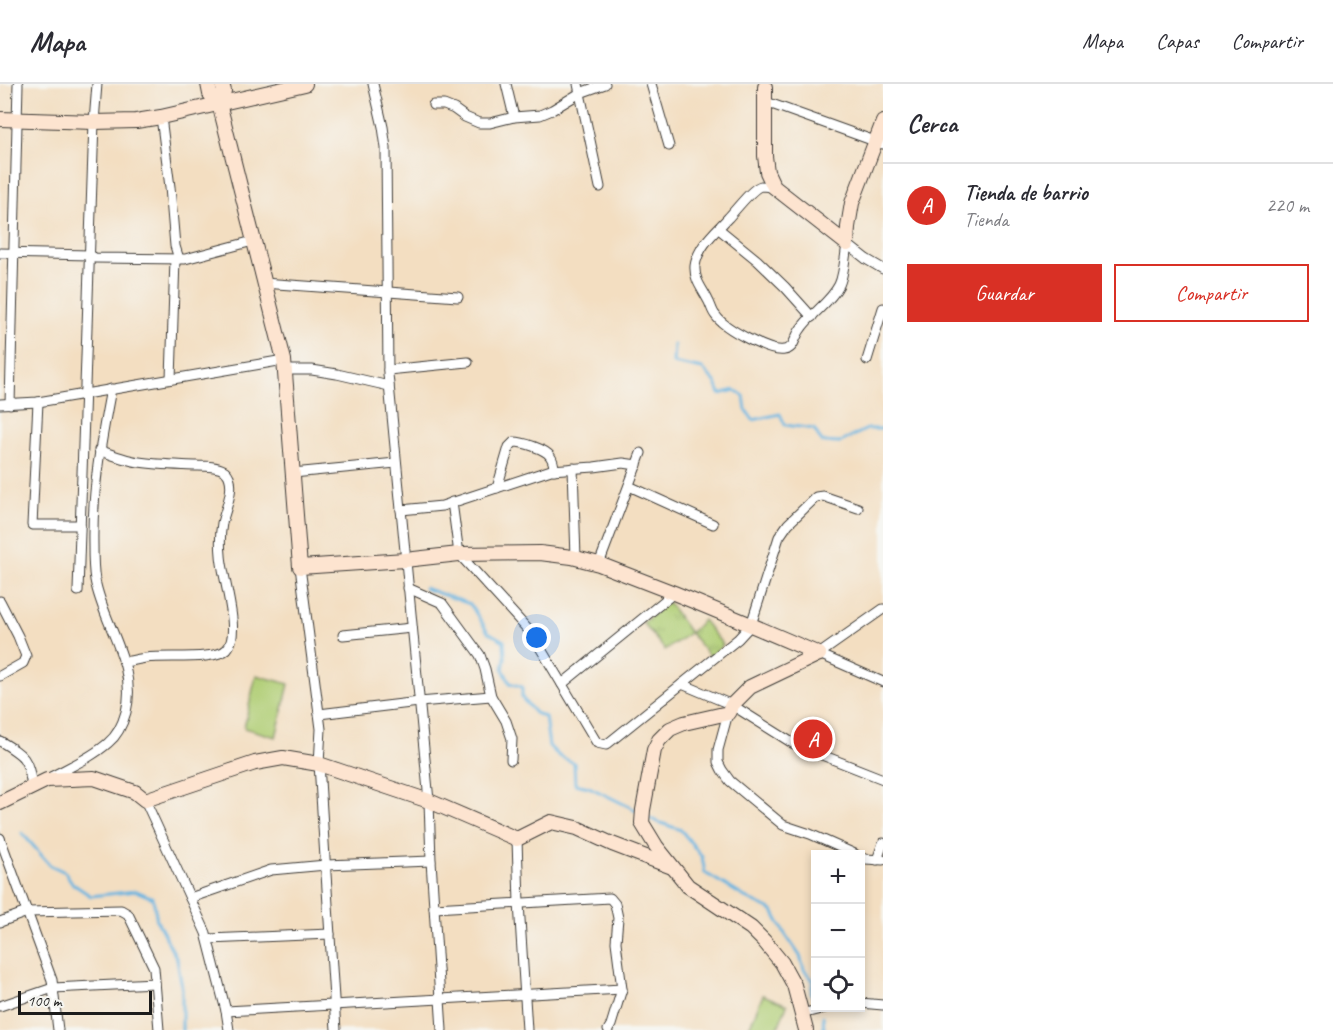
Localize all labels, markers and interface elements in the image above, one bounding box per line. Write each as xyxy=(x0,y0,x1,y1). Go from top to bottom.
text: Mapa xyxy=(30,24,85,59)
text: Mapa xyxy=(1082,28,1123,54)
text: Capas xyxy=(1156,28,1199,54)
text: Compartir xyxy=(1232,28,1303,54)
text: Cerca xyxy=(907,107,957,140)
text: Tienda de barrio xyxy=(964,179,1088,207)
text: A xyxy=(921,193,932,218)
text: 220 m xyxy=(1266,193,1309,218)
text: Tienda xyxy=(964,207,1008,232)
button: Guardar xyxy=(907,264,1102,322)
button: Compartir xyxy=(1114,264,1309,322)
your location xyxy=(522,623,551,652)
pin: A xyxy=(794,716,832,762)
map controls xyxy=(811,850,865,1012)
button: + xyxy=(811,850,865,904)
button: − xyxy=(811,904,865,958)
button: locate xyxy=(811,958,865,1012)
scale bar xyxy=(18,988,152,1016)
text: 100 m xyxy=(27,991,61,1011)

